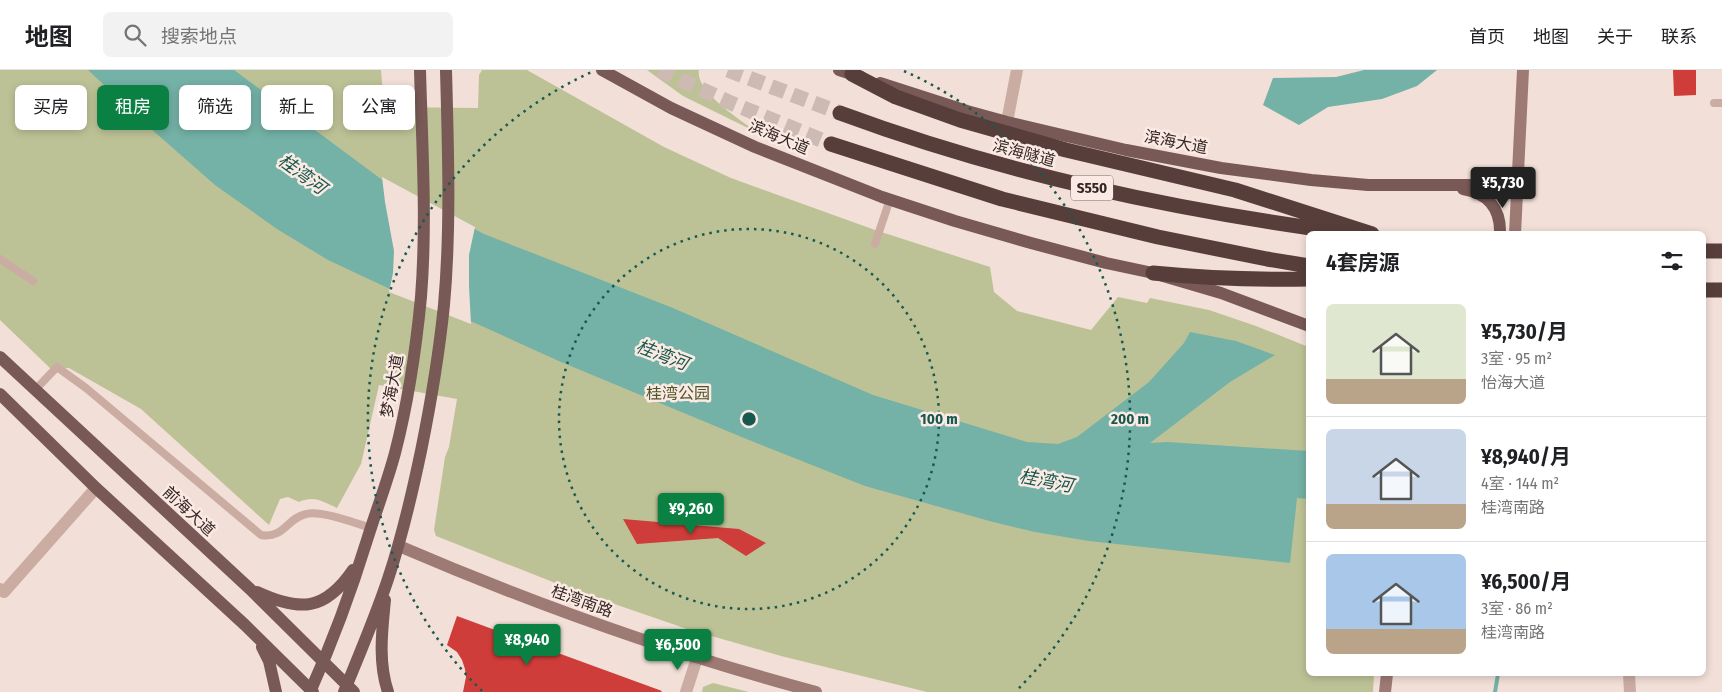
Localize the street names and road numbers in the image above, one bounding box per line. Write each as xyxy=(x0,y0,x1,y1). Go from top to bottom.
street label: 滨海大道 xyxy=(746,116,812,158)
street label: 滨海大道 xyxy=(1143,127,1209,157)
street label: 滨海隧道 xyxy=(991,136,1057,170)
road number: S550 xyxy=(1071,176,1113,200)
street label: 梦海大道 xyxy=(377,353,407,419)
street label: 前海大道 xyxy=(159,482,219,540)
street label: 桂湾南路 xyxy=(549,581,615,621)

